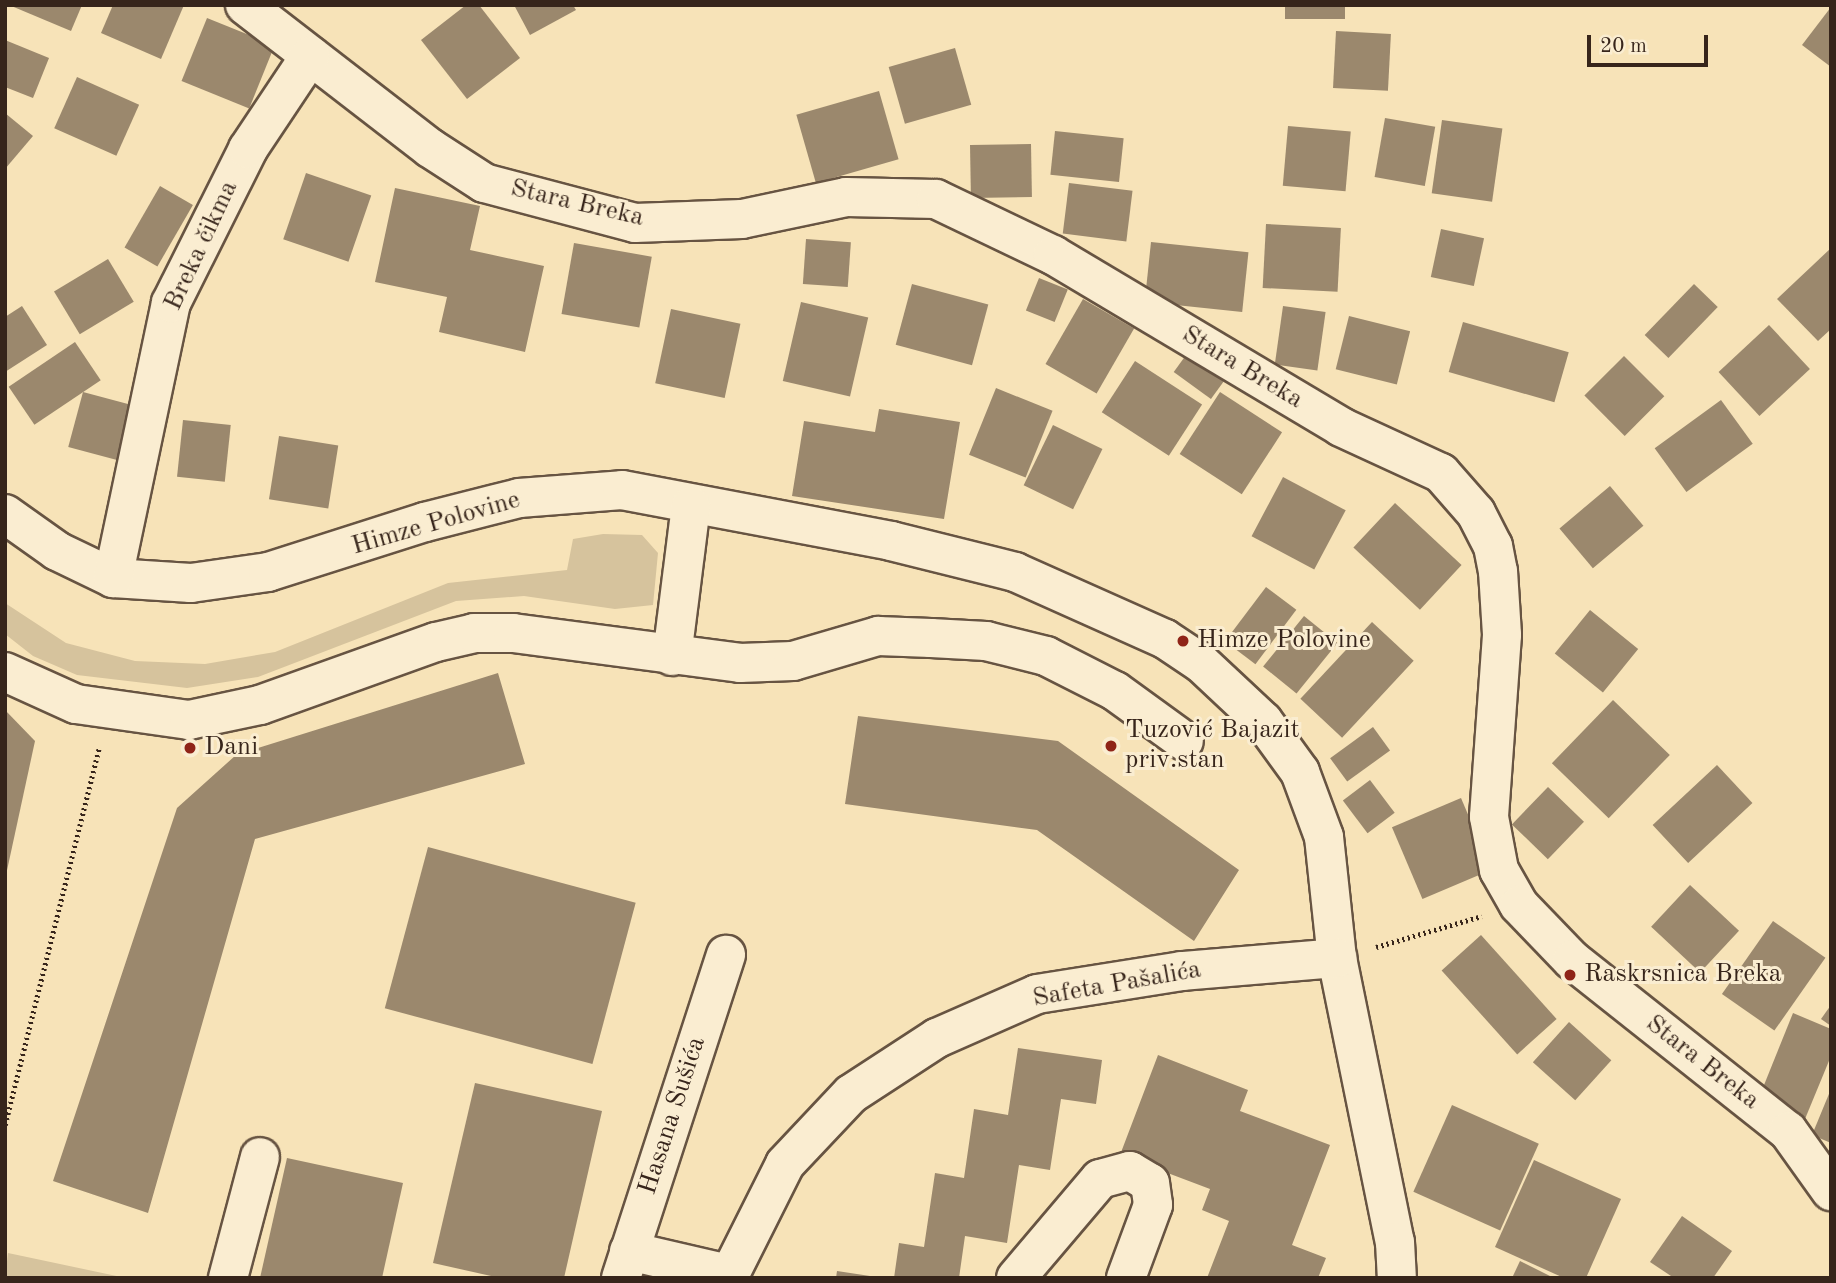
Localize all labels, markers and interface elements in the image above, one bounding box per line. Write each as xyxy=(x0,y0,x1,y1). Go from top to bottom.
scale bar xyxy=(1591,21,1712,65)
text: 20 m xyxy=(1600,36,1647,57)
street label: Stara Breka xyxy=(507,174,647,234)
street label: Breka čikma xyxy=(158,176,246,316)
street label: Stara Breka xyxy=(1176,320,1308,416)
street label: Himze Polovine xyxy=(348,485,524,563)
place label: Himze Polovine xyxy=(1197,625,1371,657)
marker: Himze Polovine xyxy=(1175,633,1191,649)
place label: Tuzović Bajazit priv.stan xyxy=(1125,715,1300,776)
place label: Dani xyxy=(204,732,258,764)
marker: Tuzović Bajazit priv.stan xyxy=(1103,738,1119,754)
marker: Dani xyxy=(182,740,198,756)
street label: Safeta Pašalića xyxy=(1030,955,1204,1015)
place label: Raskrsnica Breka xyxy=(1584,959,1782,991)
marker: Raskrsnica Breka xyxy=(1562,967,1578,983)
street label: Stara Breka xyxy=(1639,1009,1765,1117)
street label: Hasana Sušića xyxy=(633,1033,713,1199)

